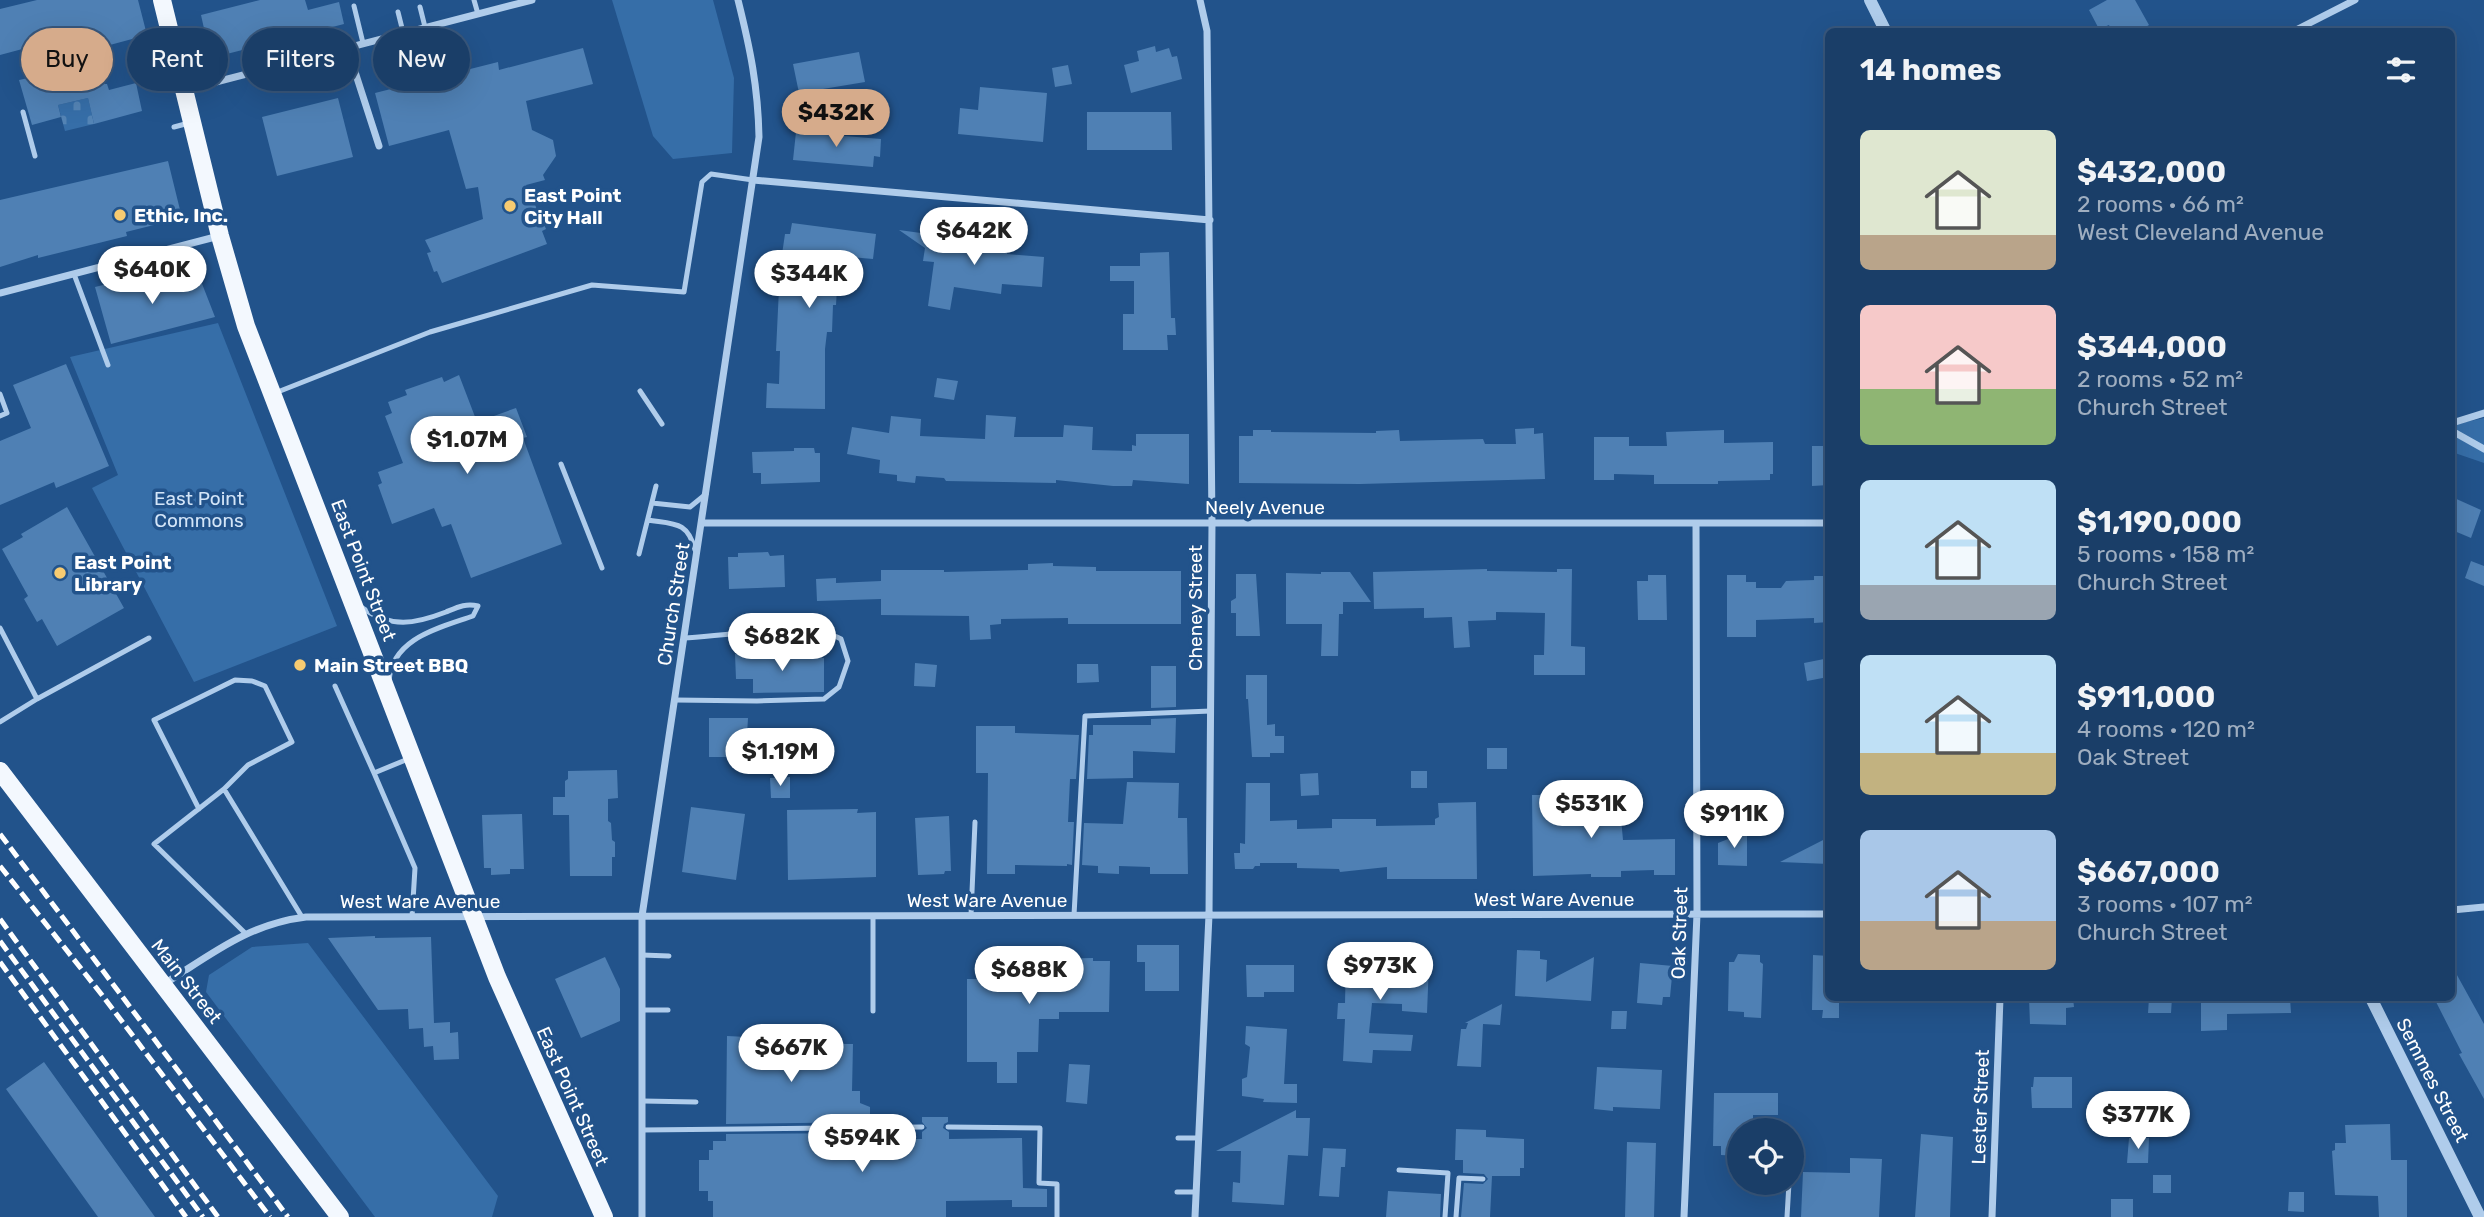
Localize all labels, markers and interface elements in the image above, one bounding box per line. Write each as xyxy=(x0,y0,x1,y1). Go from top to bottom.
chip: Buy xyxy=(21,28,113,91)
chip: Rent xyxy=(127,28,228,91)
chip: Filters xyxy=(242,28,359,91)
chip: New xyxy=(373,28,470,91)
icon: filters xyxy=(2382,51,2420,89)
text: 14 homes xyxy=(1860,52,2002,88)
pin: $432K xyxy=(787,90,885,149)
text: $432K xyxy=(798,98,874,126)
text: $432,000 xyxy=(2077,154,2226,190)
icon: home xyxy=(1916,158,2000,242)
place label: East Point City Hall xyxy=(524,184,622,229)
text: 2 rooms · 66 m² xyxy=(2077,190,2244,218)
marker: East Point City Hall xyxy=(502,198,518,214)
place label: Ethic, Inc. xyxy=(134,204,228,227)
marker: Ethic, Inc. xyxy=(112,207,128,223)
pin: $642K xyxy=(925,208,1023,267)
text: $642K xyxy=(936,216,1012,244)
text: West Cleveland Avenue xyxy=(2077,218,2324,246)
pin: $640K xyxy=(103,246,201,306)
pin: $344K xyxy=(760,250,858,310)
text: $640K xyxy=(114,255,190,283)
text: $344K xyxy=(770,259,848,287)
text: $344,000 xyxy=(2077,329,2227,365)
icon: home xyxy=(1916,333,2000,417)
text: 2 rooms · 52 m² xyxy=(2077,365,2243,393)
text: Church Street xyxy=(2077,393,2228,421)
pin: $1.07M xyxy=(410,416,524,476)
text: $1.07M xyxy=(426,425,508,453)
park label: East Point Commons xyxy=(154,487,245,532)
street label: East Point Street xyxy=(326,496,401,645)
street label: Neely Avenue xyxy=(1205,496,1325,519)
text: $1,190,000 xyxy=(2077,504,2242,540)
icon: home xyxy=(1916,508,2000,592)
street label: Church Street xyxy=(652,540,695,667)
text: 5 rooms · 158 m² xyxy=(2077,540,2254,568)
street label: Cheney Street xyxy=(1184,544,1207,671)
place label: East Point Library xyxy=(74,551,172,596)
marker: East Point Library xyxy=(52,565,68,581)
text: Church Street xyxy=(2077,568,2228,596)
pin: $682K xyxy=(733,614,831,673)
text: $682K xyxy=(744,622,820,650)
place label: Main Street BBQ xyxy=(314,654,468,677)
marker: Main Street BBQ xyxy=(292,657,308,673)
text: $911,000 xyxy=(2077,679,2215,715)
icon: home xyxy=(1916,683,2000,767)
text: 4 rooms · 120 m² xyxy=(2077,715,2255,743)
pin: $1.19M xyxy=(723,728,837,788)
text: $1.19M xyxy=(741,737,819,765)
text: Oak Street xyxy=(2077,743,2189,771)
pin: $531K xyxy=(1542,780,1640,840)
text: $531K xyxy=(1555,789,1627,817)
pin: $911K xyxy=(1685,790,1783,850)
text: $911K xyxy=(1700,799,1768,827)
text: $667,000 xyxy=(2077,854,2220,890)
icon: home xyxy=(1916,858,2000,942)
street label: Oak Street xyxy=(1666,886,1693,980)
street label: West Ware Avenue xyxy=(1474,888,1634,911)
street label: West Ware Avenue xyxy=(907,889,1067,912)
street label: West Ware Avenue xyxy=(340,890,500,913)
text: 3 rooms · 107 m² xyxy=(2077,890,2253,918)
text: Church Street xyxy=(2077,918,2228,946)
street label: Main Street xyxy=(146,934,227,1029)
pin: $973K xyxy=(1331,942,1429,1002)
pin: $688K xyxy=(980,946,1078,1006)
text: $973K xyxy=(1343,951,1417,979)
text: $688K xyxy=(991,955,1067,983)
street label: Semmes Street xyxy=(2391,1014,2474,1147)
street label: East Point Street xyxy=(532,1023,614,1170)
pin: $667K xyxy=(742,1024,840,1084)
text: $667K xyxy=(755,1033,827,1061)
street label: Lester Street xyxy=(1967,1048,1994,1165)
pin: $377K xyxy=(2089,1092,2187,1151)
text: $377K xyxy=(2102,1100,2174,1128)
pin: $594K xyxy=(813,1114,911,1174)
map controls xyxy=(1727,1118,1804,1195)
button: locate xyxy=(1727,1118,1804,1195)
text: $594K xyxy=(824,1123,900,1151)

